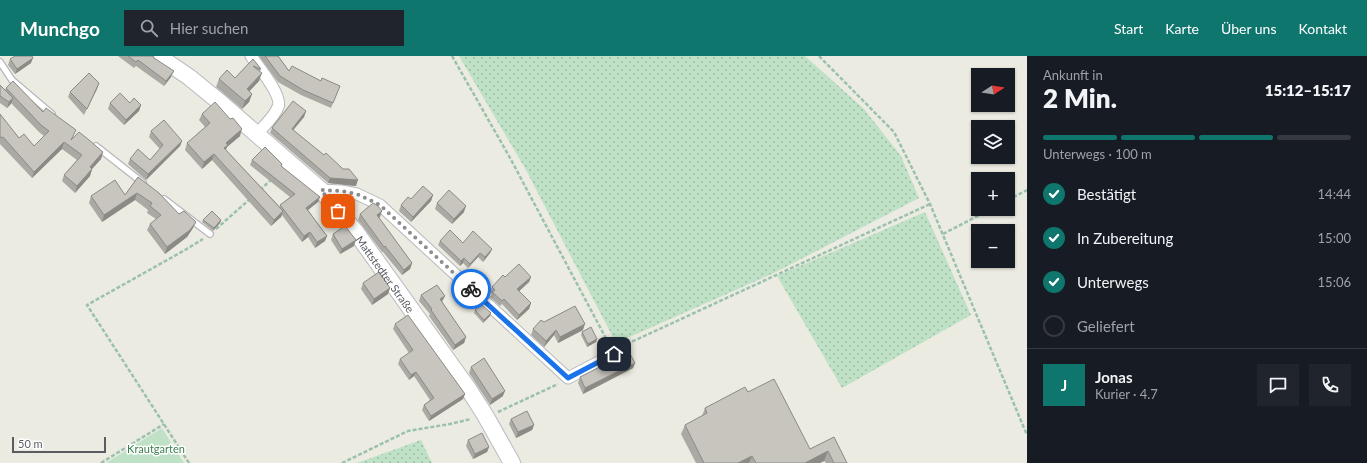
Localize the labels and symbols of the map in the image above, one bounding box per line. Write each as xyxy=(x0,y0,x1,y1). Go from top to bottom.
north arrow xyxy=(971,68,1015,112)
pin xyxy=(321,194,355,228)
street label: Mattstedter Straße xyxy=(354,233,418,315)
courier xyxy=(451,269,491,309)
pin xyxy=(597,337,631,371)
scale bar xyxy=(12,435,106,454)
park label: Krautgarten xyxy=(127,442,185,455)

